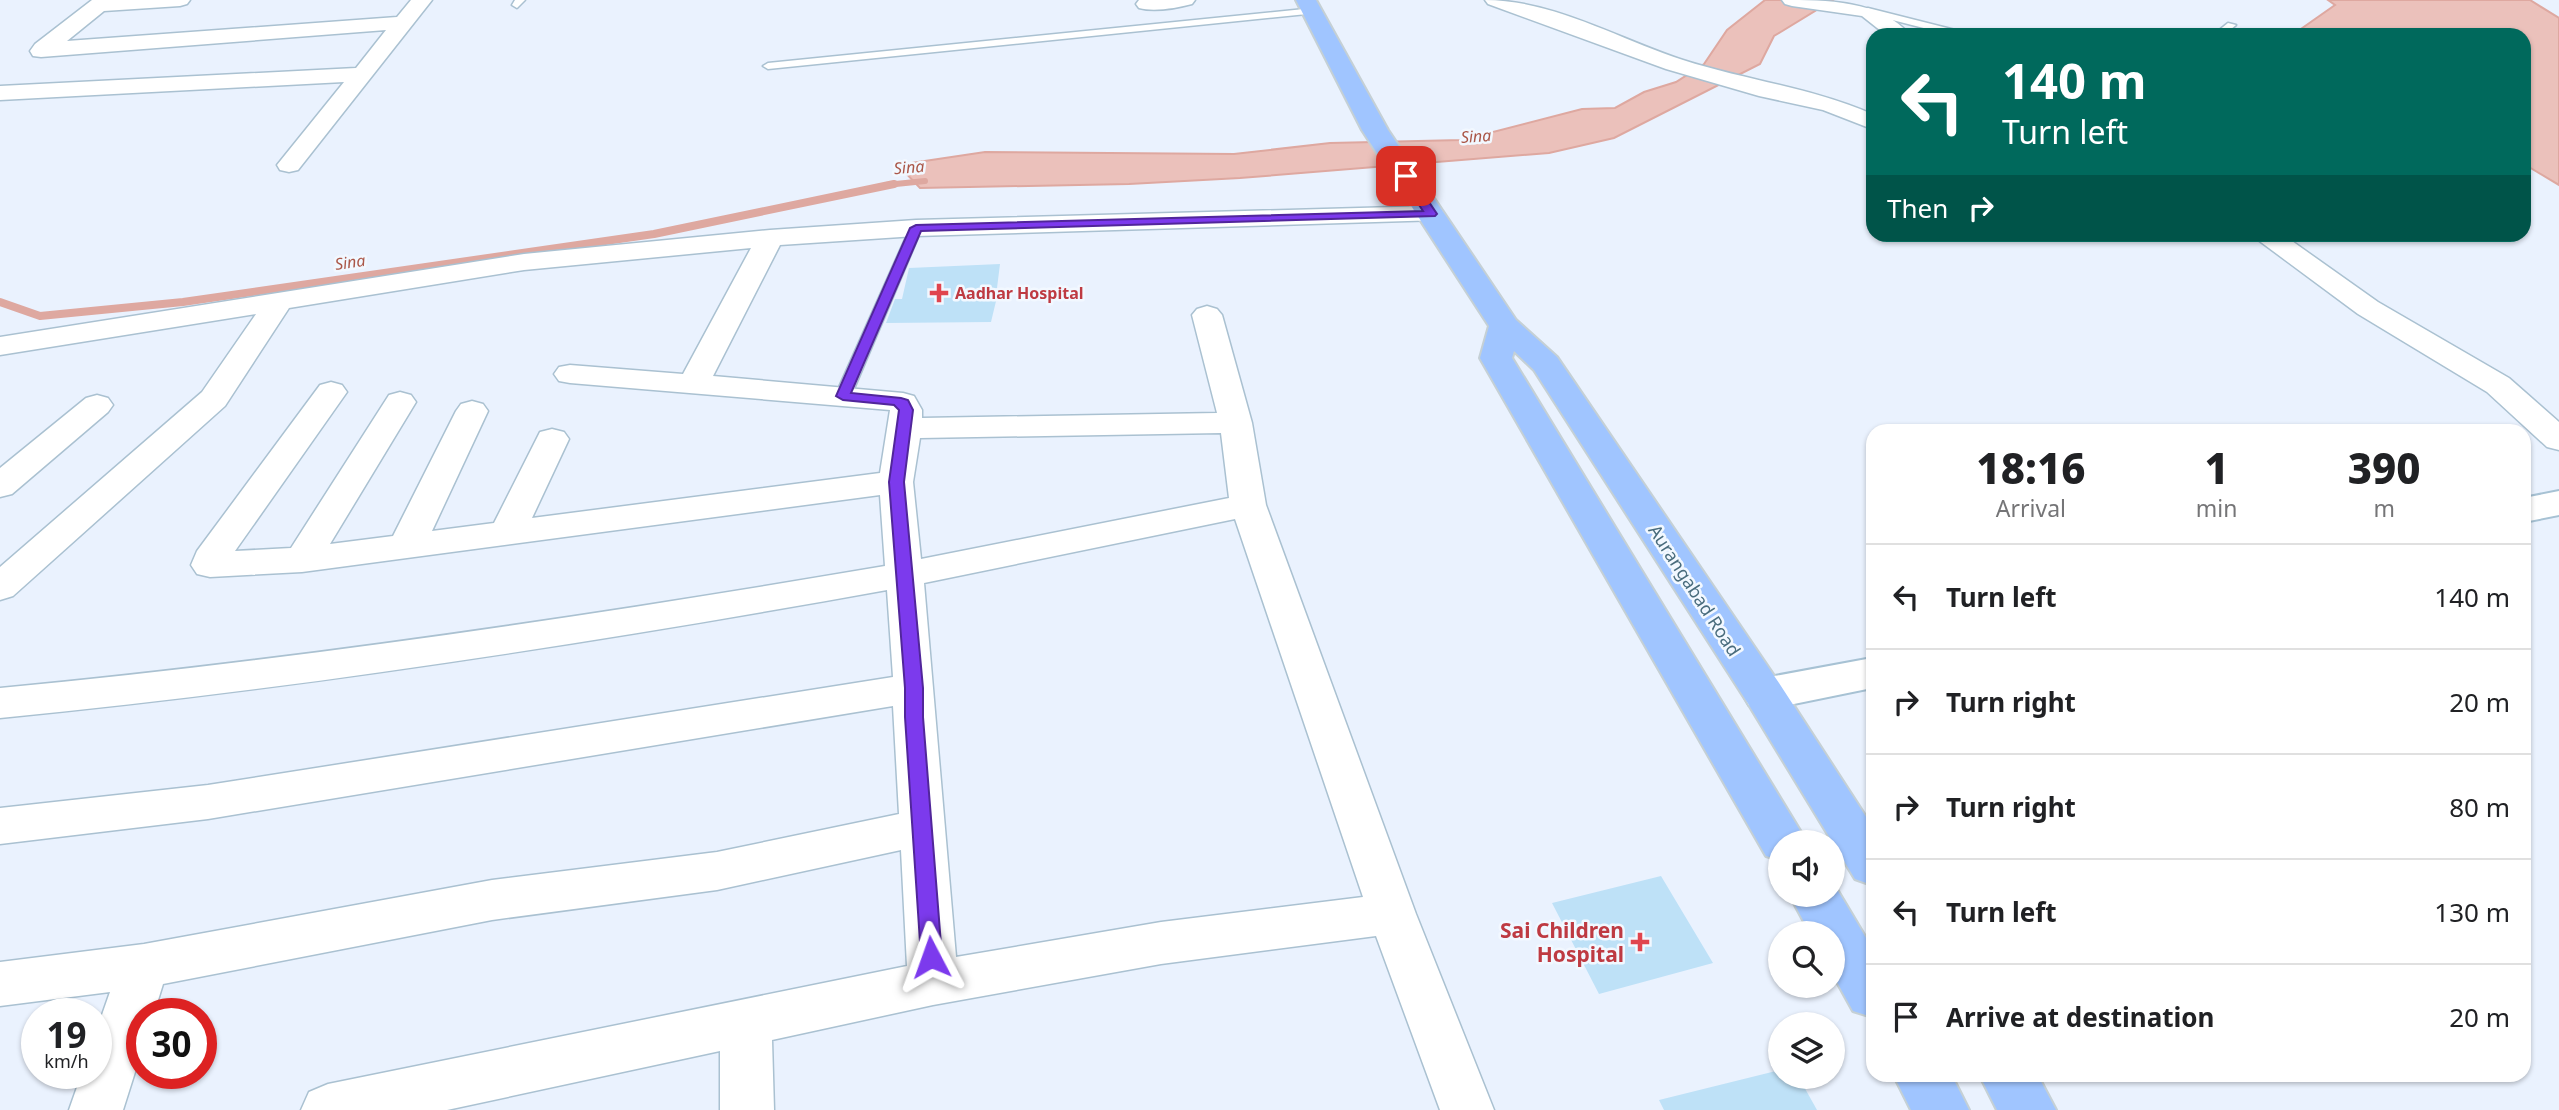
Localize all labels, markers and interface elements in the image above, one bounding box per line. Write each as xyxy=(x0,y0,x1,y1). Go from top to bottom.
text: 140 m xyxy=(2002,47,2147,113)
icon: left xyxy=(1887,56,1978,147)
text: Turn left xyxy=(2002,110,2128,153)
water label: Sina xyxy=(1460,124,1492,148)
pin xyxy=(1376,146,1436,206)
water label: Sina xyxy=(893,155,925,179)
icon: arrive xyxy=(1387,157,1425,195)
icon: right xyxy=(1962,189,2000,227)
text: Then xyxy=(1887,190,1948,226)
water label: Sina xyxy=(333,249,367,275)
place label: Aadhar Hospital xyxy=(955,282,1084,304)
marker: Aadhar Hospital xyxy=(929,283,949,303)
text: 18:16 xyxy=(1976,439,2085,496)
text: 1 xyxy=(2204,439,2229,496)
text: 390 xyxy=(2348,439,2421,496)
text: Arrival xyxy=(1996,492,2066,524)
text: min xyxy=(2196,492,2237,524)
text: m xyxy=(2373,492,2395,524)
street label: Aurangabad Road xyxy=(1643,520,1747,660)
icon: left xyxy=(1887,578,1925,616)
text: Turn left xyxy=(1946,579,2057,615)
text: 140 m xyxy=(2434,579,2510,615)
icon: right xyxy=(1887,683,1925,721)
text: Turn right xyxy=(1946,684,2076,720)
text: 20 m xyxy=(2449,684,2510,720)
icon: right xyxy=(1887,788,1925,826)
text: Turn right xyxy=(1946,789,2076,825)
text: 80 m xyxy=(2449,789,2510,825)
map controls xyxy=(1768,830,1845,1089)
button: sound xyxy=(1768,830,1845,907)
icon: left xyxy=(1887,893,1925,931)
text: Turn left xyxy=(1946,894,2057,930)
text: 130 m xyxy=(2434,894,2510,930)
place label: Sai Children Hospital xyxy=(1500,916,1624,968)
position arrow xyxy=(894,920,968,994)
button: search xyxy=(1768,921,1845,998)
marker: Sai Children Hospital xyxy=(1630,932,1650,952)
speed limit sign: 30 xyxy=(126,998,217,1089)
icon: arrive xyxy=(1887,998,1925,1036)
text: Arrive at destination xyxy=(1946,999,2215,1035)
text: 20 m xyxy=(2449,999,2510,1035)
text: 19 xyxy=(46,1011,87,1058)
button: layers xyxy=(1768,1012,1845,1089)
text: km/h xyxy=(44,1049,89,1073)

